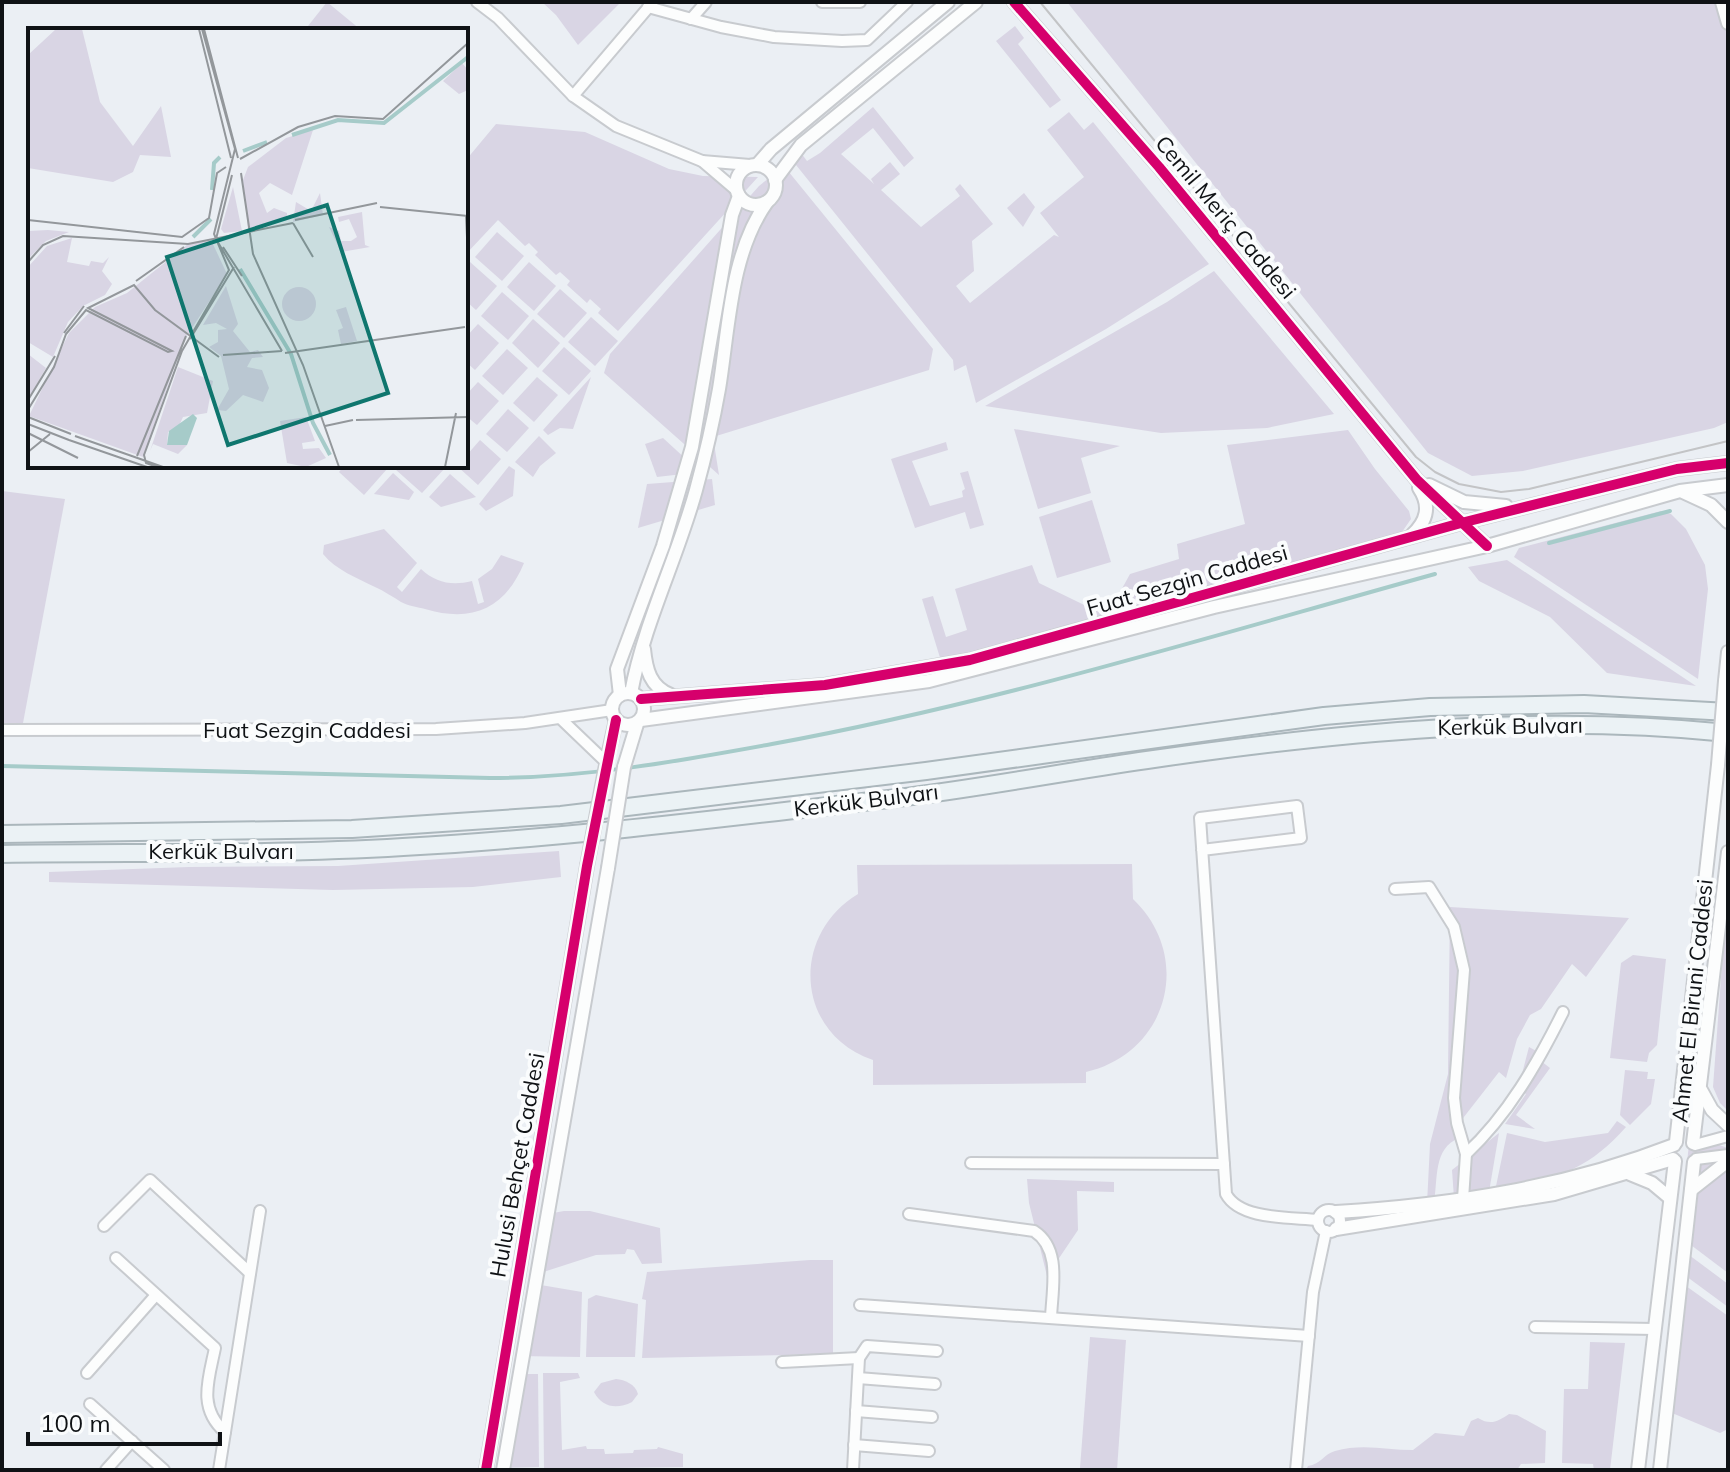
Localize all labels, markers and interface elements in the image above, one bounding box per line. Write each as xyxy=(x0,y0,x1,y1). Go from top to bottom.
inset map xyxy=(28,28,468,468)
street label: Cemil Meriç Caddesi xyxy=(1149,130,1303,304)
street label: Fuat Sezgin Caddesi xyxy=(1083,538,1291,622)
street label: Kerkük Bulvarı xyxy=(1437,711,1583,741)
street label: Fuat Sezgin Caddesi xyxy=(203,716,411,744)
street label: Kerkük Bulvarı xyxy=(792,777,940,823)
street label: Kerkük Bulvarı xyxy=(148,837,294,865)
street label: Ahmet El Biruni Caddesi xyxy=(1665,878,1719,1124)
street label: Hulusi Behçet Caddesi xyxy=(483,1050,551,1280)
scale bar xyxy=(28,1396,220,1446)
text: 100 m xyxy=(40,1408,111,1438)

